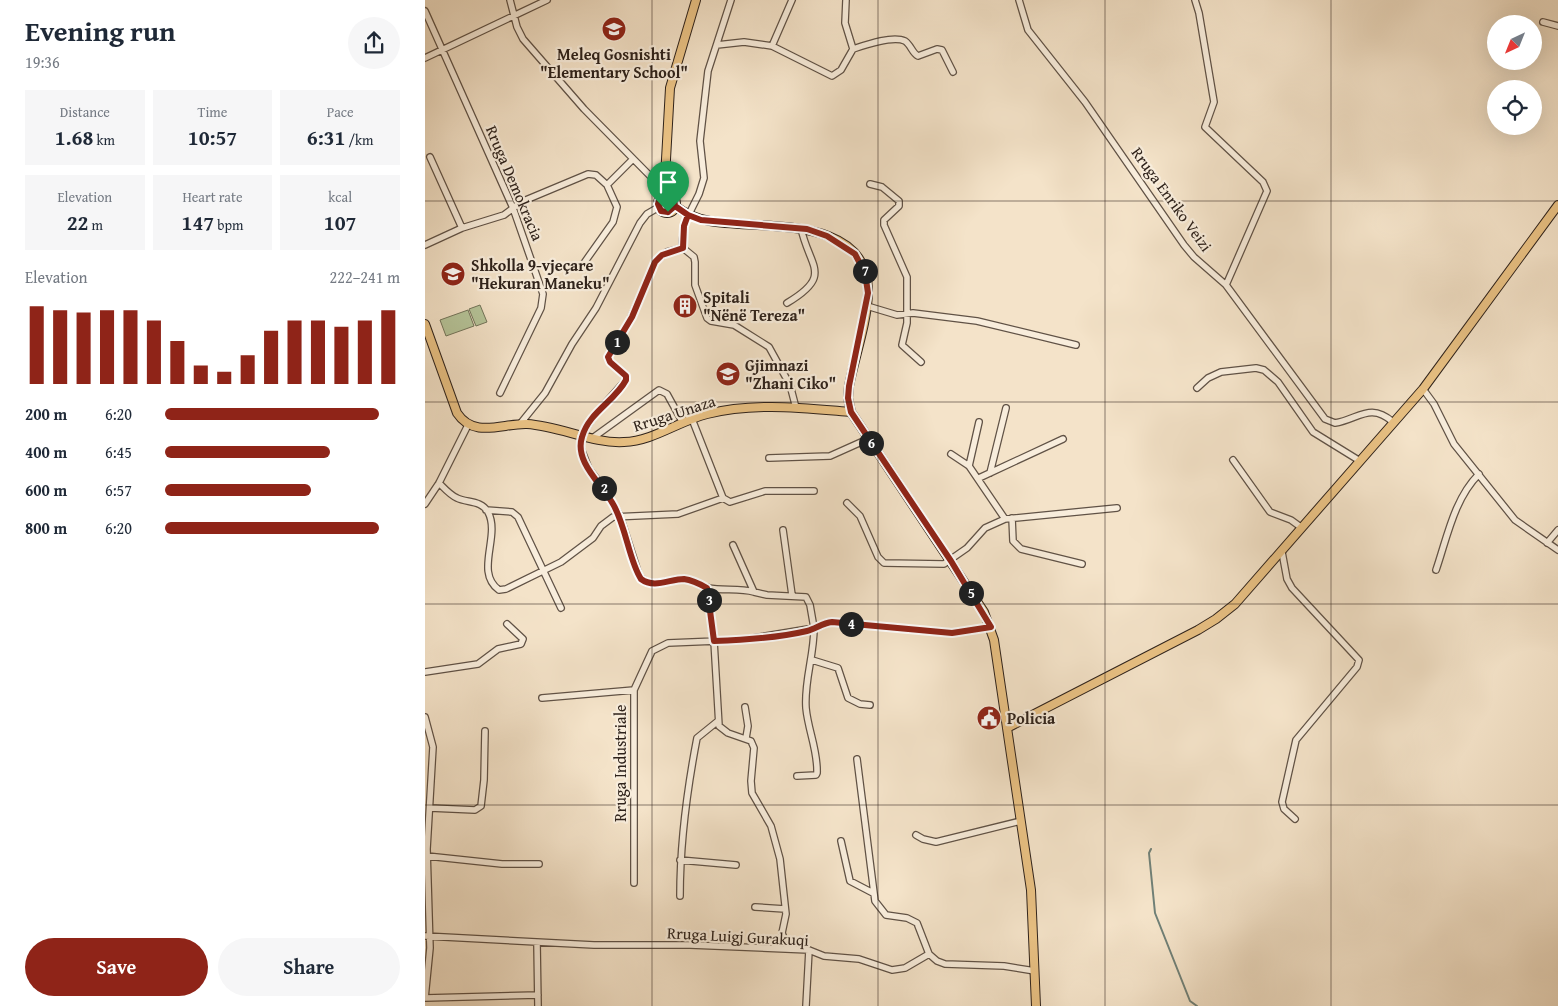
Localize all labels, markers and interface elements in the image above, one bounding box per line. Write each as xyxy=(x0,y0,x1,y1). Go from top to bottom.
text: Evening run xyxy=(25,10,176,51)
north arrow xyxy=(1487,15,1543,70)
map controls xyxy=(1487,15,1542,135)
school or university icon: Meleq Gosnishti "Elementary School" xyxy=(601,16,627,42)
button: share xyxy=(348,17,400,69)
place label: Meleq Gosnishti "Elementary School" xyxy=(540,42,688,84)
text: 19:36 xyxy=(25,50,60,74)
button: locate xyxy=(1487,80,1542,135)
text: Distance xyxy=(60,102,110,122)
text: Time xyxy=(198,102,227,122)
text: Pace xyxy=(327,102,354,122)
text: 1.68 xyxy=(55,122,93,153)
text: 10:57 xyxy=(188,122,237,153)
text: 6:31 xyxy=(307,122,345,153)
street label: Rruga Demokracia xyxy=(480,122,550,245)
text: km xyxy=(93,130,115,150)
text: /km xyxy=(345,130,374,150)
street label: Rruga Enriko Veizi xyxy=(1126,142,1219,257)
pin xyxy=(647,161,689,212)
icon: arrive xyxy=(654,168,682,196)
text: Elevation xyxy=(57,187,112,207)
text: Heart rate xyxy=(182,187,243,207)
text: kcal xyxy=(328,187,352,207)
text: 22 xyxy=(67,207,88,238)
text: 147 xyxy=(182,207,214,238)
text: 107 xyxy=(324,207,356,238)
text: m xyxy=(88,215,103,235)
text: bpm xyxy=(214,215,243,235)
place label: Shkolla 9-vjeçare "Hekuran Maneku" xyxy=(471,253,610,295)
pin: 7 xyxy=(853,258,877,284)
school or university icon: Shkolla 9-vjeçare "Hekuran Maneku" xyxy=(440,261,466,287)
text: 7 xyxy=(862,261,869,281)
text: Elevation xyxy=(25,265,88,289)
text: 222–241 m xyxy=(330,265,400,289)
place label: Spitali "Nënë Tereza" xyxy=(703,285,805,327)
building icon: Spitali "Nënë Tereza" xyxy=(672,293,698,319)
pin: 1 xyxy=(605,330,629,354)
text: 1 xyxy=(614,332,621,352)
place label: Gjimnazi "Zhani Ciko" xyxy=(745,353,836,395)
school or university icon: Gjimnazi "Zhani Ciko" xyxy=(715,361,741,387)
street label: Rruga Unaza xyxy=(630,388,719,438)
text: 200 m xyxy=(25,402,67,426)
text: 6:20 xyxy=(105,402,132,426)
pin: 6 xyxy=(859,430,883,456)
text: 6 xyxy=(868,433,875,453)
text: 400 m xyxy=(25,440,67,464)
text: 6:45 xyxy=(105,440,132,464)
pin: 2 xyxy=(591,476,617,500)
text: 600 m xyxy=(25,478,67,502)
text: 6:57 xyxy=(105,478,132,502)
text: 2 xyxy=(601,478,608,498)
text: 800 m xyxy=(25,516,67,540)
text: 6:20 xyxy=(105,516,132,540)
pin: 5 xyxy=(959,580,983,606)
text: 5 xyxy=(968,583,975,603)
pin: 3 xyxy=(697,588,721,612)
text: 3 xyxy=(706,590,713,610)
pin: 4 xyxy=(839,612,863,636)
text: 4 xyxy=(848,614,855,634)
street label: Rruga Industriale xyxy=(608,704,632,822)
public building icon: Policia xyxy=(976,705,1002,731)
place label: Policia xyxy=(1007,706,1056,730)
street label: Rruga Luigj Gurakuqi xyxy=(666,920,810,952)
button: Save xyxy=(25,938,208,996)
button: Share xyxy=(218,938,400,996)

